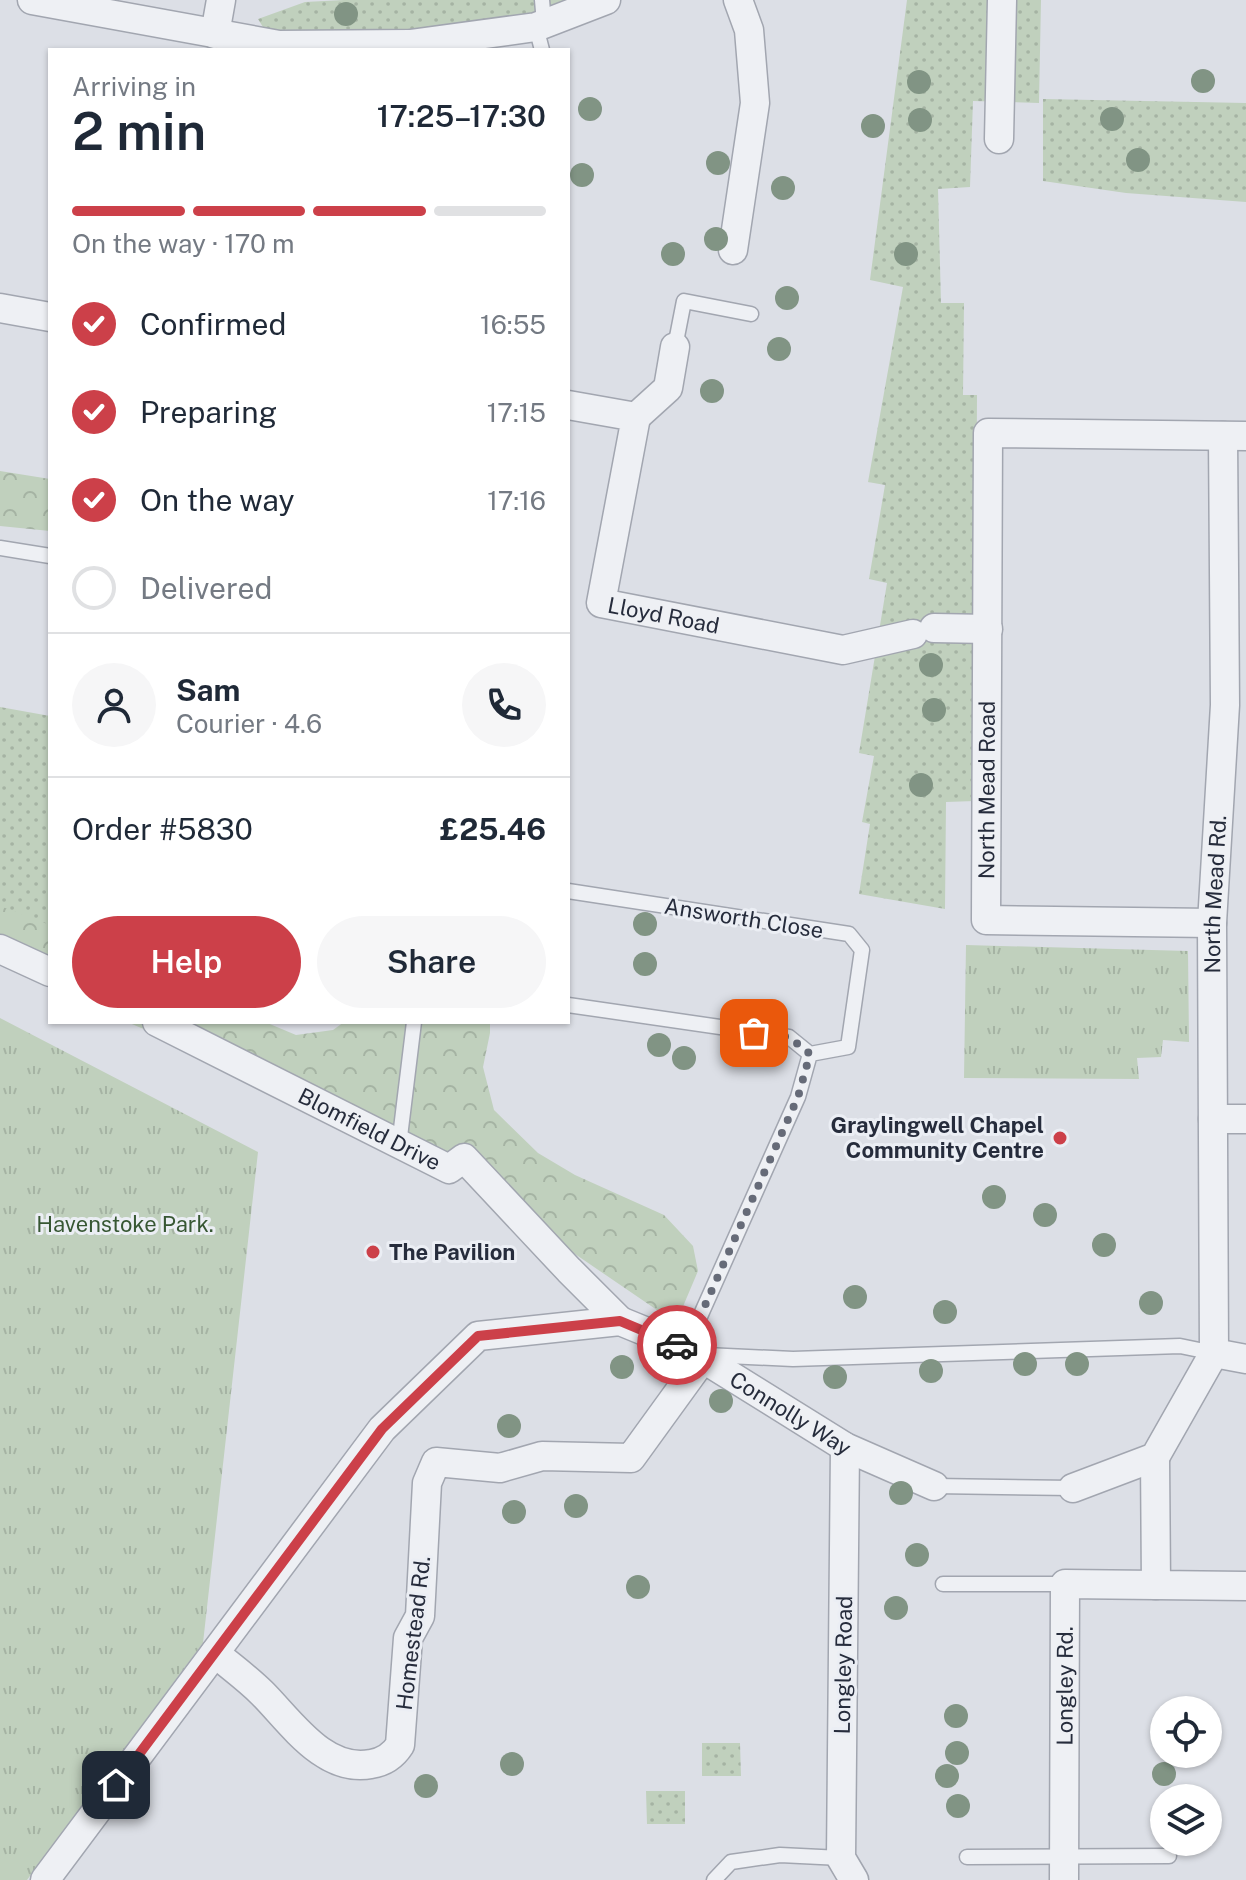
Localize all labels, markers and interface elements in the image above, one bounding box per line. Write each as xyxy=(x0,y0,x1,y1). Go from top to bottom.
text: Arriving in xyxy=(72,71,196,102)
text: 17:25–17:30 xyxy=(377,98,546,134)
text: 2 min xyxy=(72,101,206,162)
text: On the way · 170 m xyxy=(72,228,295,259)
icon: check xyxy=(72,302,116,346)
text: Confirmed xyxy=(140,306,286,342)
text: 16:55 xyxy=(480,309,546,340)
icon: check xyxy=(72,390,116,434)
text: Preparing xyxy=(140,394,277,430)
text: 17:15 xyxy=(487,397,546,428)
icon: check xyxy=(72,478,116,522)
text: On the way xyxy=(140,482,294,518)
text: 17:16 xyxy=(487,485,546,516)
text: Delivered xyxy=(140,570,272,606)
street label: Lloyd Road xyxy=(605,592,722,639)
button: person xyxy=(72,663,156,747)
button: phone xyxy=(462,663,546,747)
text: Sam xyxy=(176,672,240,708)
street label: North Mead Road xyxy=(973,701,1000,879)
text: Courier · 4.6 xyxy=(176,708,322,739)
text: Order #5830 xyxy=(72,811,253,847)
text: £25.46 xyxy=(440,811,546,847)
street label: North Mead Rd. xyxy=(1199,814,1231,974)
street label: Answorth Close xyxy=(663,893,825,943)
button: Help xyxy=(72,916,301,1008)
button: Share xyxy=(317,916,546,1008)
pin xyxy=(720,999,788,1067)
icon: bag xyxy=(732,1011,776,1055)
street label: Blomfield Drive xyxy=(294,1082,445,1176)
place label: Graylingwell Chapel Community Centre xyxy=(831,1112,1044,1163)
marker: Graylingwell Chapel Community Centre xyxy=(1051,1129,1069,1147)
park label: Havenstoke Park. xyxy=(36,1211,214,1237)
place label: The Pavilion xyxy=(389,1239,515,1265)
marker: The Pavilion xyxy=(364,1243,382,1261)
courier xyxy=(637,1305,717,1385)
icon: car xyxy=(655,1323,699,1367)
street label: Connolly Way xyxy=(725,1366,856,1461)
street label: Homestead Rd. xyxy=(391,1554,435,1712)
street label: Longley Road xyxy=(829,1595,857,1735)
street label: Longley Rd. xyxy=(1051,1626,1078,1746)
map controls xyxy=(1150,1696,1222,1856)
button: locate xyxy=(1150,1696,1222,1768)
pin xyxy=(82,1751,150,1819)
icon: home xyxy=(94,1763,138,1807)
button: layers xyxy=(1150,1784,1222,1856)

